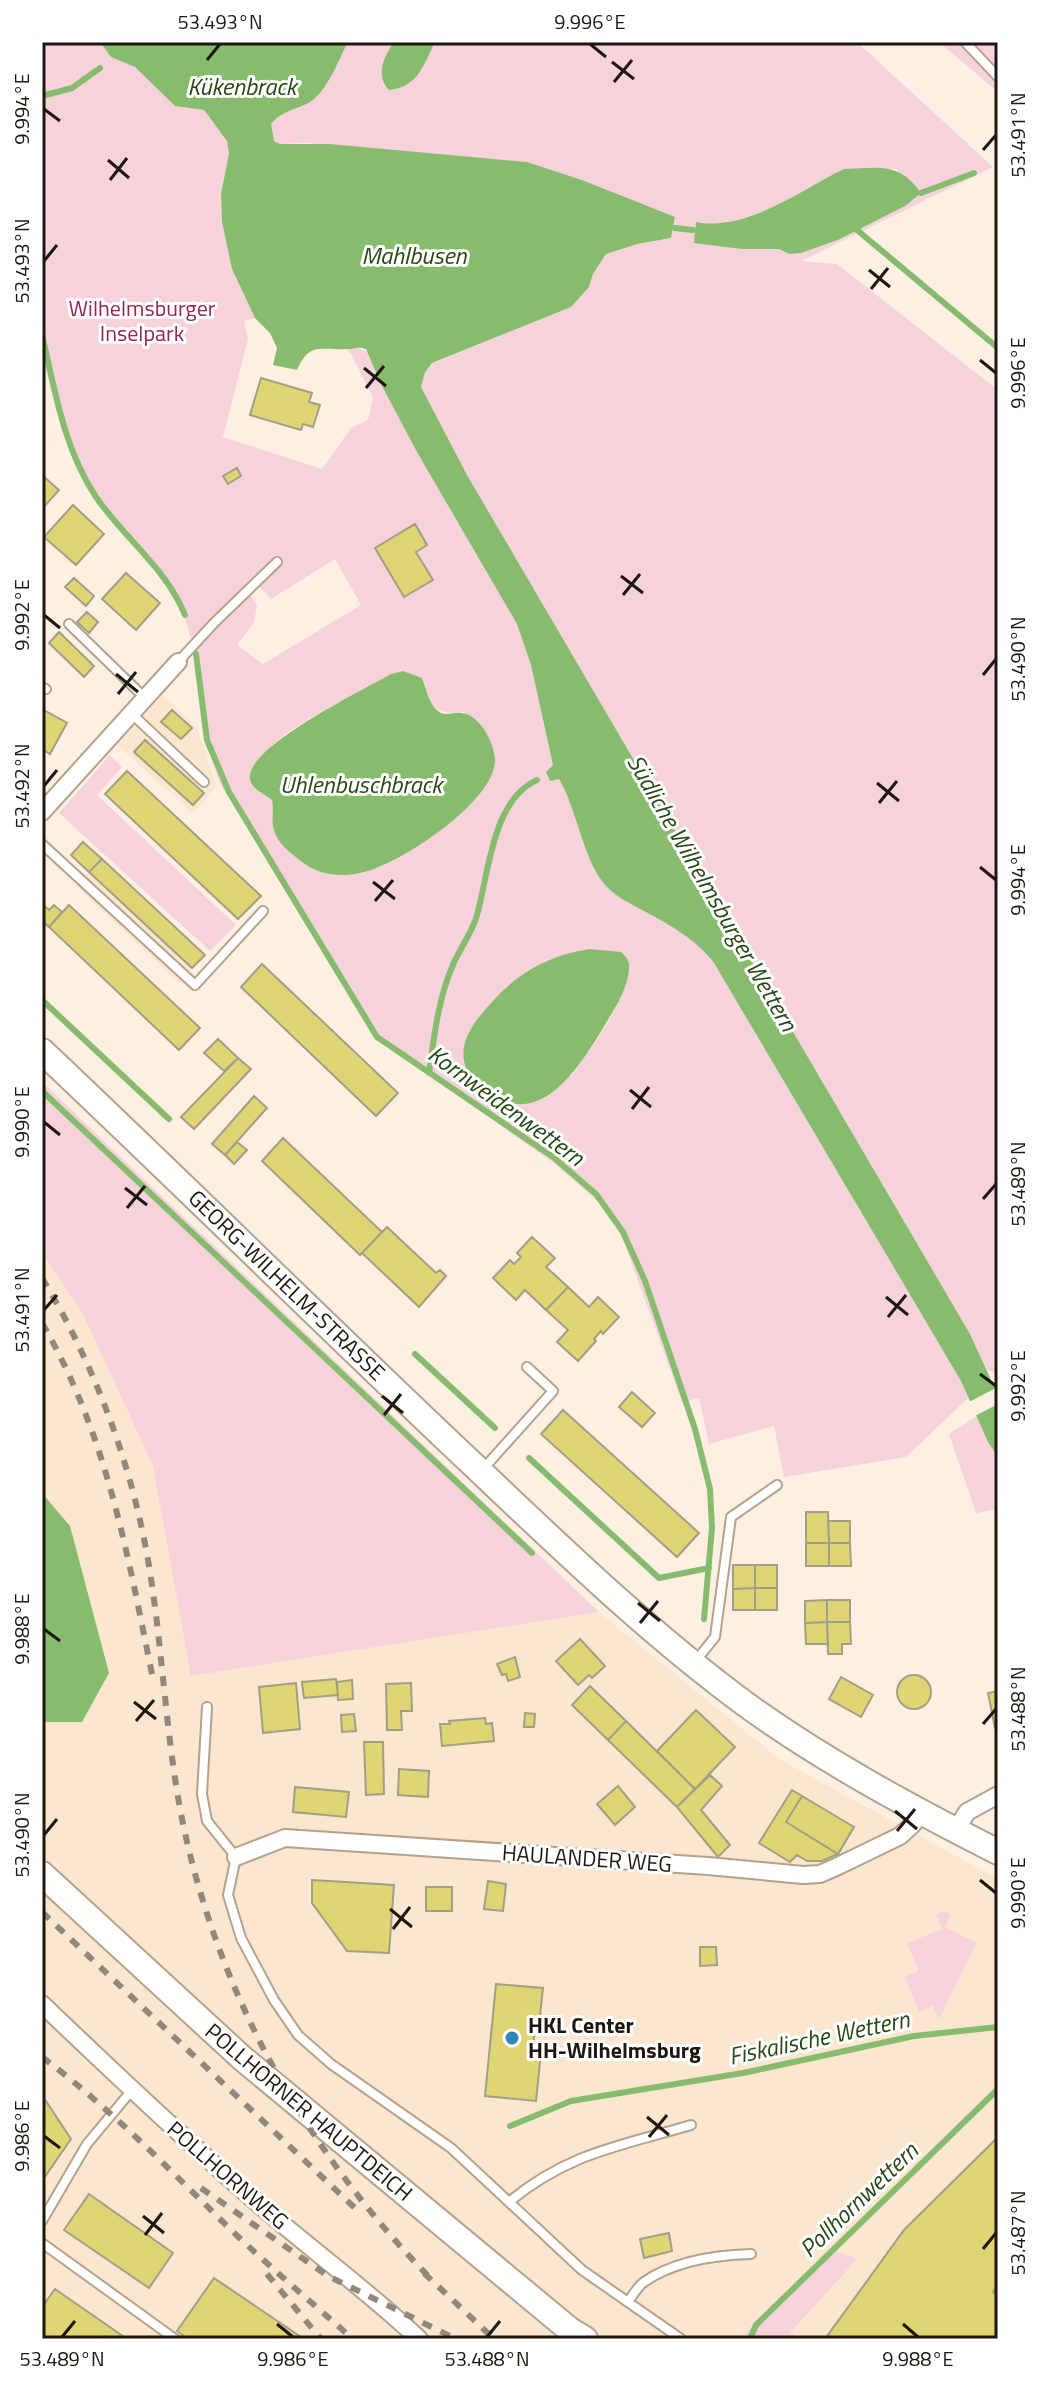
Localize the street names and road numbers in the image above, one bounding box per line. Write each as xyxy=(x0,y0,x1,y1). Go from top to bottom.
street label: GEORG-WILHELM-STRASSE xyxy=(181,1181,393,1389)
street label: HAULANDER WEG xyxy=(501,1835,673,1881)
street label: POLLHORNER HAUPTDEICH xyxy=(198,2015,420,2209)
street label: POLLHORNWEG xyxy=(160,2112,296,2238)

